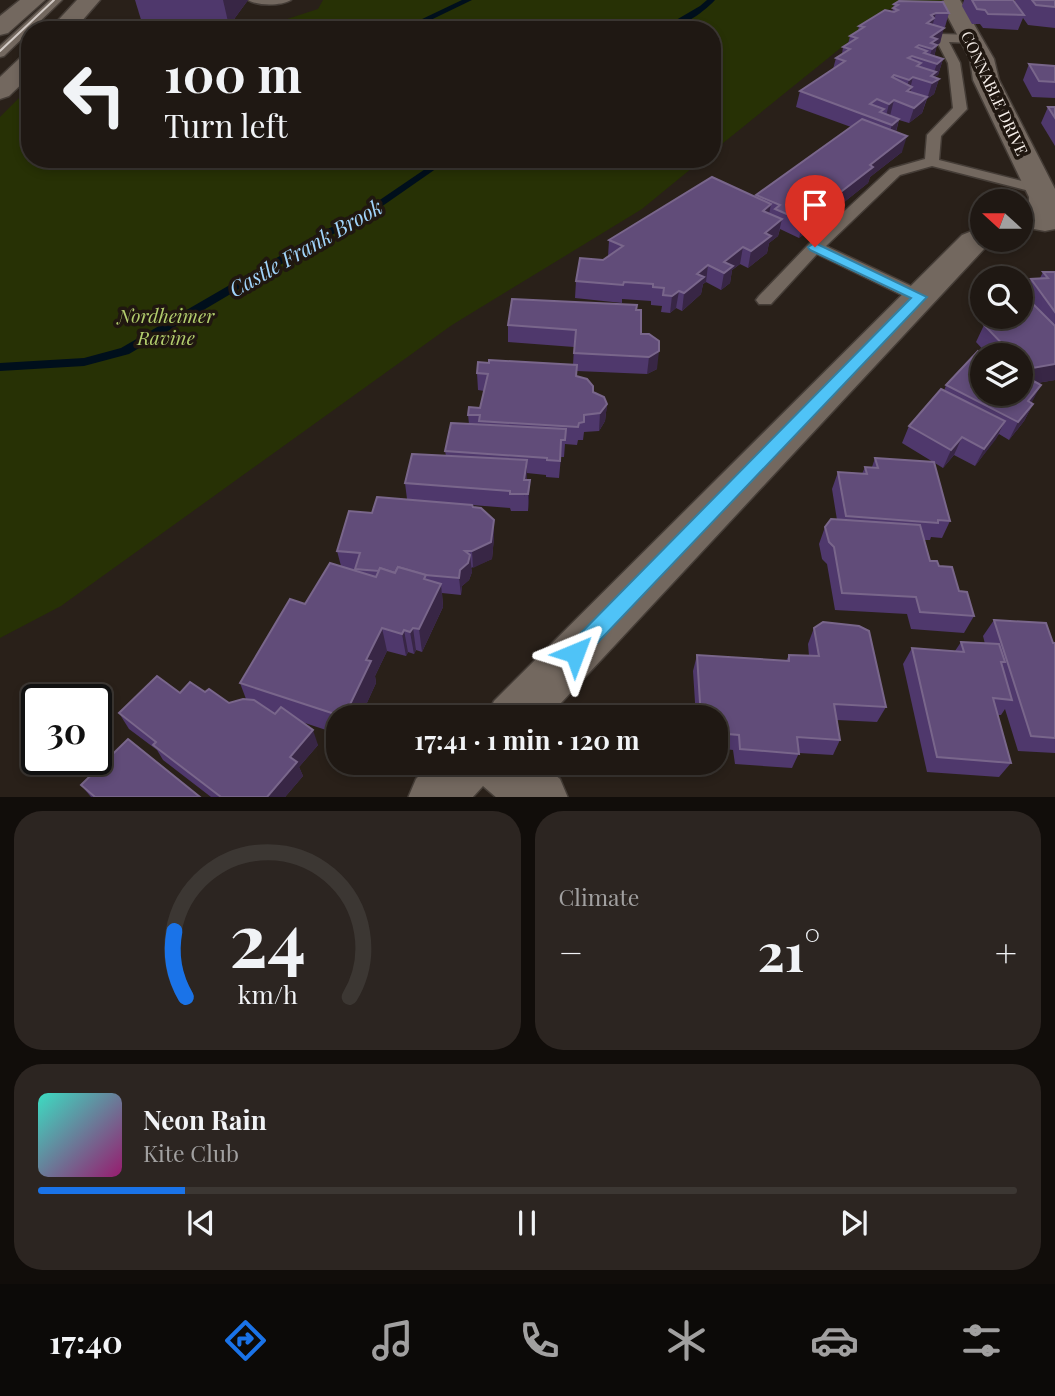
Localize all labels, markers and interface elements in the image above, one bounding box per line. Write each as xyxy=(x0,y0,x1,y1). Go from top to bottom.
street label: CONNABLE DRIVE xyxy=(957,27,1033,159)
text: 100 m xyxy=(164,40,302,105)
icon: left xyxy=(49,49,140,140)
text: Turn left xyxy=(164,103,288,146)
pin xyxy=(785,175,845,247)
icon: arrive xyxy=(796,186,834,224)
north arrow xyxy=(970,189,1032,252)
map controls xyxy=(970,189,1033,406)
water label: Castle Frank Brook xyxy=(223,192,387,302)
button: search xyxy=(970,266,1033,329)
park label: Nordheimer Ravine xyxy=(116,302,215,350)
button: layers xyxy=(970,343,1033,406)
position arrow xyxy=(538,616,612,690)
speed limit sign: 30 xyxy=(21,684,112,775)
text: 17:41 · 1 min · 120 m xyxy=(414,722,640,757)
text: Climate xyxy=(559,881,639,912)
text: 24 xyxy=(229,888,306,985)
text: 21° xyxy=(757,916,820,985)
text: − xyxy=(559,926,583,977)
text: + xyxy=(995,926,1017,977)
text: km/h xyxy=(237,976,298,1009)
text: Neon Rain xyxy=(143,1102,267,1137)
text: Kite Club xyxy=(143,1137,239,1168)
icon: previous xyxy=(182,1204,220,1242)
icon: pause xyxy=(508,1204,546,1242)
icon: next xyxy=(835,1204,873,1242)
icon: directions xyxy=(221,1316,270,1365)
icon: music xyxy=(368,1316,417,1365)
icon: phone xyxy=(515,1316,564,1365)
icon: climate xyxy=(662,1316,711,1365)
icon: car xyxy=(810,1316,859,1365)
icon: filters xyxy=(957,1316,1006,1365)
text: 17:40 xyxy=(49,1319,123,1362)

